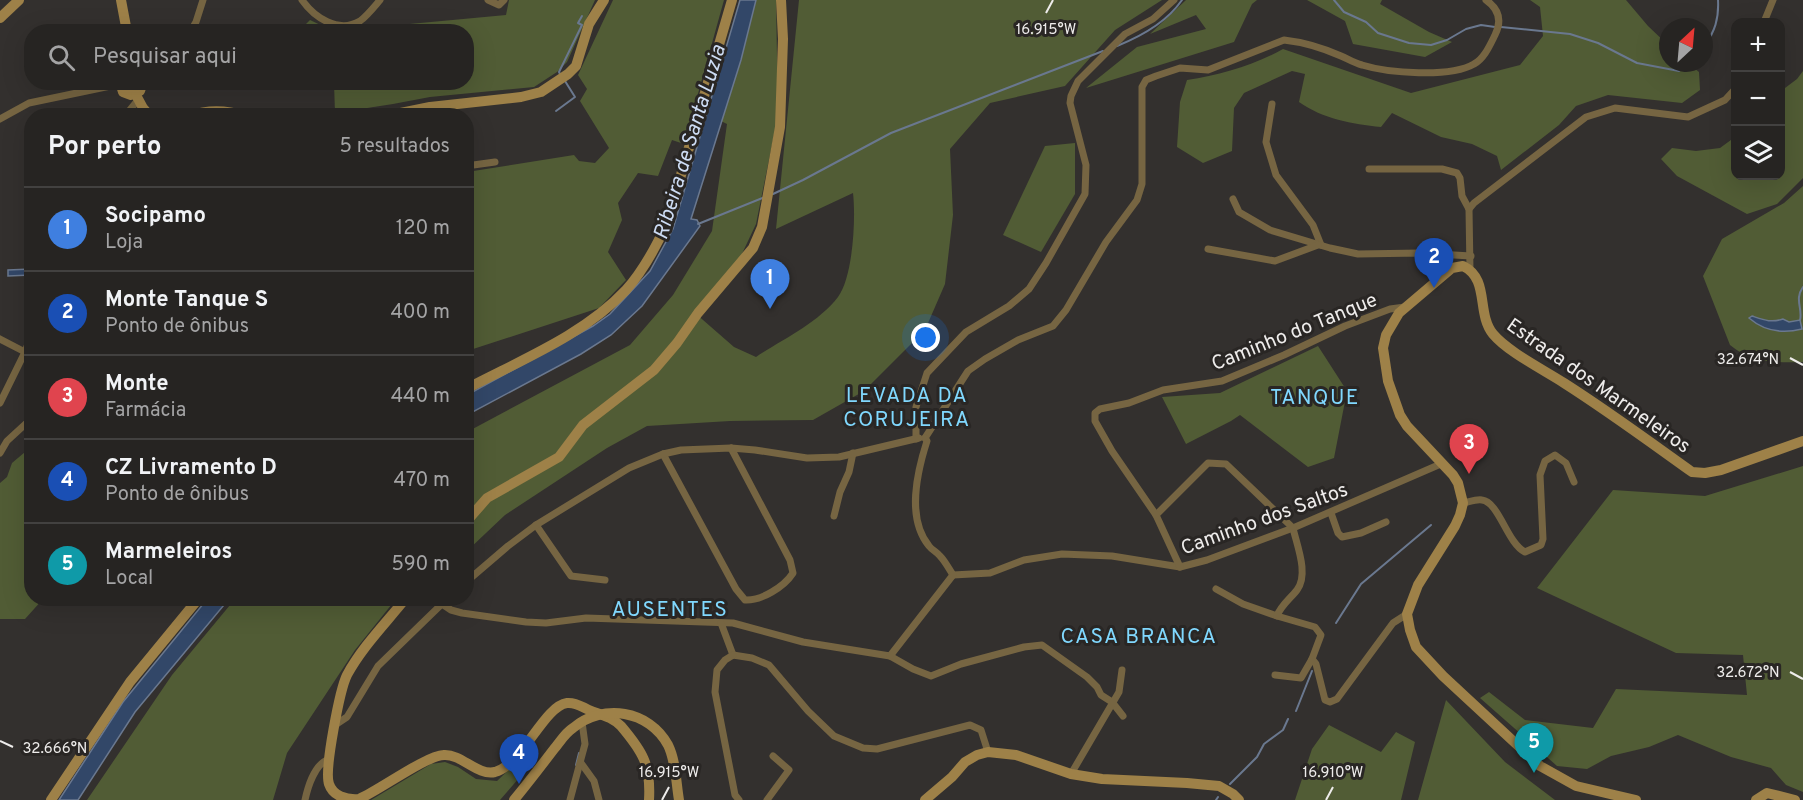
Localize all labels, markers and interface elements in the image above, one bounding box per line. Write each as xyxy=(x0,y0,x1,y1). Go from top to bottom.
north arrow xyxy=(1659,18,1713,72)
map controls xyxy=(1731,18,1785,180)
button: + xyxy=(1731,18,1785,72)
text: 16.915°W xyxy=(1016,21,1076,40)
search box xyxy=(24,24,474,90)
icon: search xyxy=(45,41,78,74)
water label: Ribeira de Santa Luzia xyxy=(648,42,733,243)
text: Pesquisar aqui xyxy=(93,44,237,71)
button: − xyxy=(1731,72,1785,126)
button: layers xyxy=(1731,126,1785,180)
text: Por perto xyxy=(48,131,162,164)
text: 5 resultados xyxy=(340,134,450,160)
text: Socipamo xyxy=(105,203,206,230)
text: 1 xyxy=(64,216,72,242)
text: 120 m xyxy=(396,216,450,242)
text: Loja xyxy=(105,230,143,256)
pin: 2 xyxy=(1414,238,1454,288)
pin: 1 xyxy=(750,260,790,309)
text: Monte Tanque S xyxy=(105,287,268,314)
street label: Caminho do Tanque xyxy=(1208,288,1381,378)
text: 2 xyxy=(61,300,74,326)
text: 400 m xyxy=(390,300,450,326)
street label: Estrada dos Marmeleiros xyxy=(1501,313,1695,460)
text: Ponto de ônibus xyxy=(105,314,249,340)
your location xyxy=(911,323,940,352)
text: 32.674°N xyxy=(1717,351,1779,370)
text: Monte xyxy=(105,371,169,398)
district label: LEVADA DA CORUJEIRA xyxy=(843,383,971,434)
text: 3 xyxy=(62,384,74,410)
text: 440 m xyxy=(391,384,450,410)
district label: TANQUE xyxy=(1270,385,1360,412)
text: Farmácia xyxy=(105,398,186,424)
pin: 3 xyxy=(1450,424,1488,474)
text: CZ Livramento D xyxy=(105,455,277,482)
text: 4 xyxy=(61,468,74,494)
text: 470 m xyxy=(393,468,450,494)
street label: Caminho dos Saltos xyxy=(1177,478,1352,562)
text: Ponto de ônibus xyxy=(105,482,249,508)
text: Marmeleiros xyxy=(105,539,232,566)
text: 5 xyxy=(61,552,74,578)
text: 590 m xyxy=(392,552,450,578)
text: Local xyxy=(105,566,153,592)
district label: AUSENTES xyxy=(612,597,728,624)
district label: CASA BRANCA xyxy=(1060,624,1218,651)
text: 32.672°N xyxy=(1716,664,1780,683)
pin: 5 xyxy=(1514,724,1553,773)
pin: 4 xyxy=(500,734,538,784)
text: 32.666°N xyxy=(23,740,87,759)
text: 16.915°W xyxy=(639,764,699,783)
text: 16.910°W xyxy=(1303,764,1363,783)

